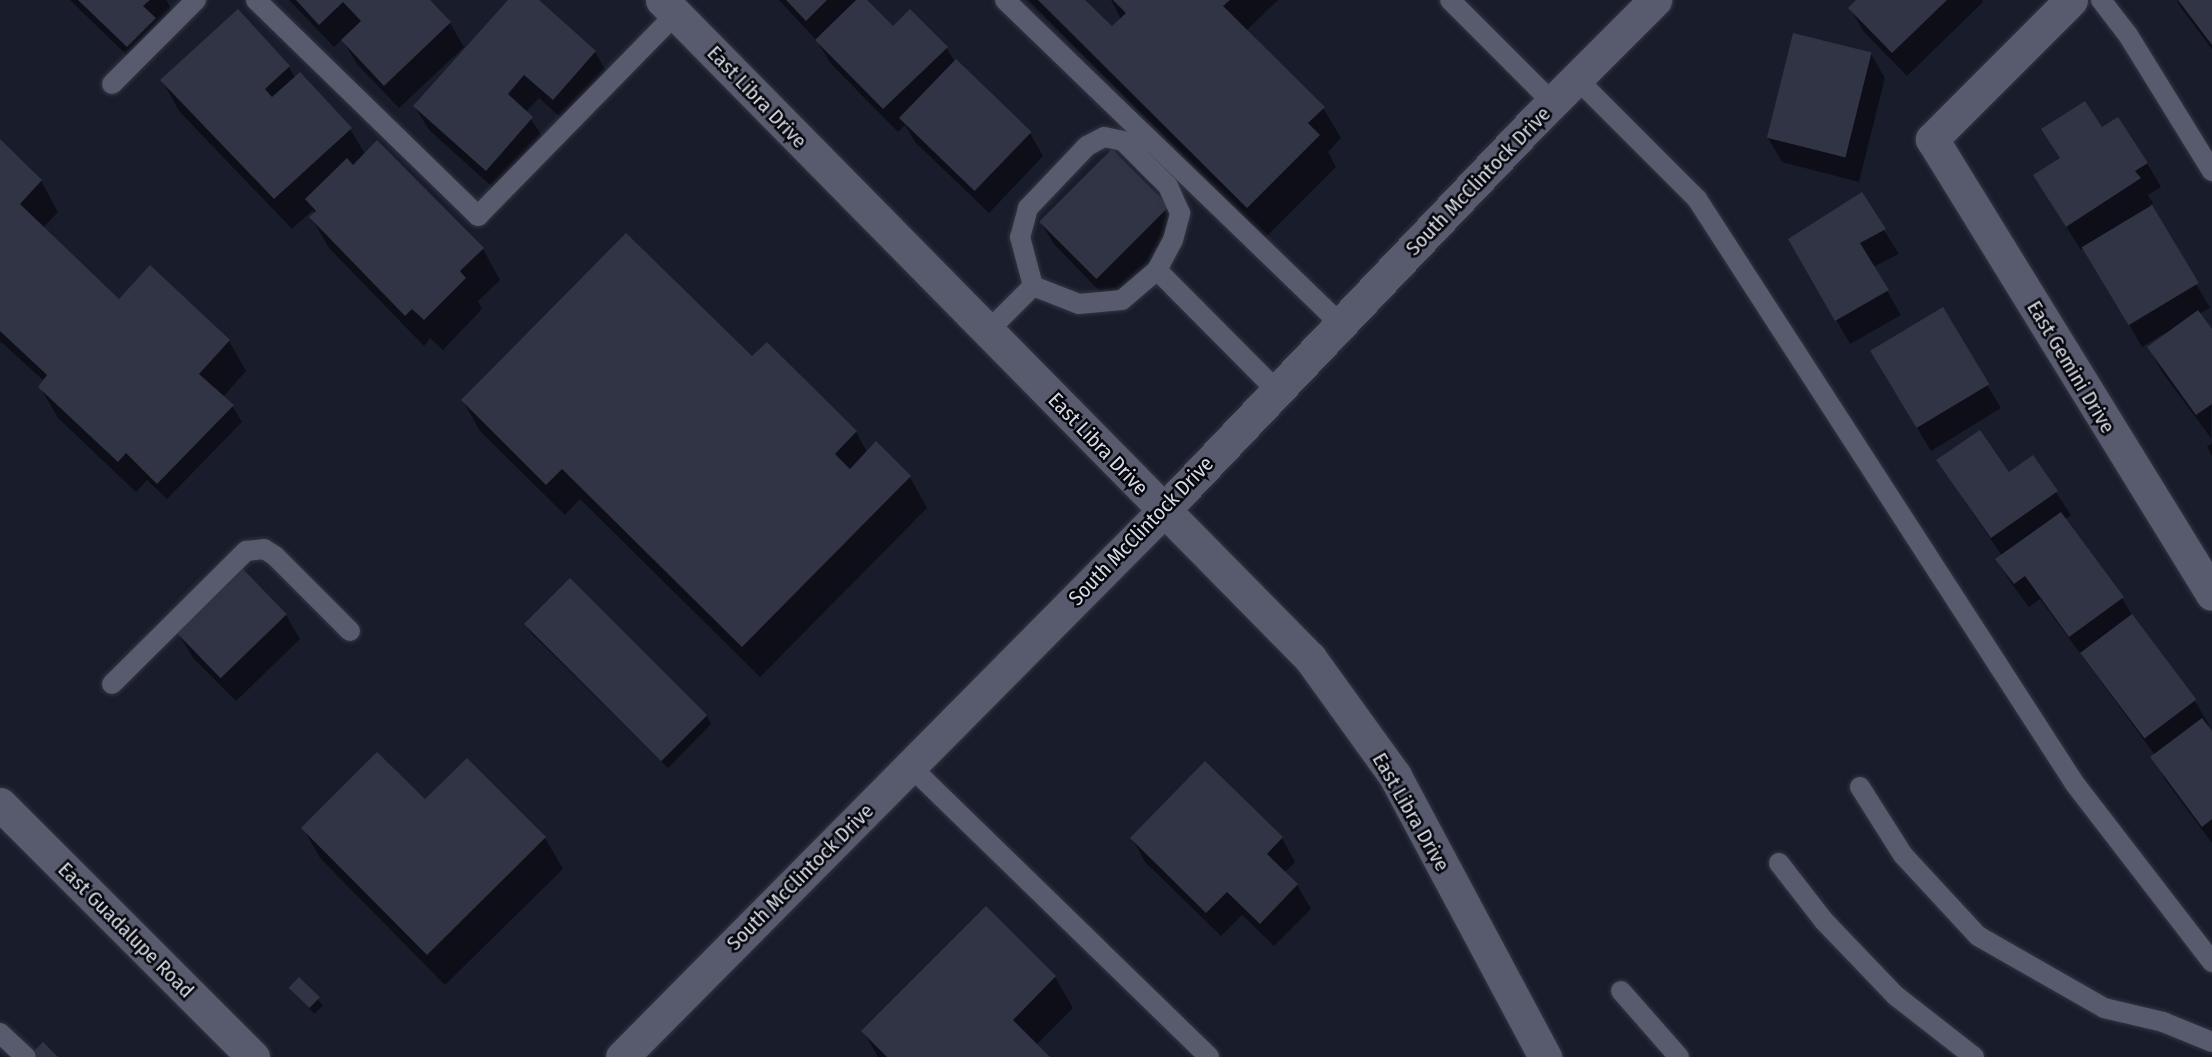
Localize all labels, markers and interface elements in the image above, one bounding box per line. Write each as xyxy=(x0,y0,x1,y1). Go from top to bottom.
street label: East Libra Drive xyxy=(702,41,812,153)
street label: South McClintock Drive xyxy=(1400,101,1556,261)
street label: East Gemini Drive xyxy=(2022,296,2120,438)
street label: East Libra Drive xyxy=(1043,388,1153,500)
street label: South McClintock Drive xyxy=(1063,451,1219,611)
street label: East Libra Drive xyxy=(1367,748,1455,876)
street label: South McClintock Drive xyxy=(721,798,879,956)
street label: East Guadalupe Road xyxy=(53,857,199,1003)

